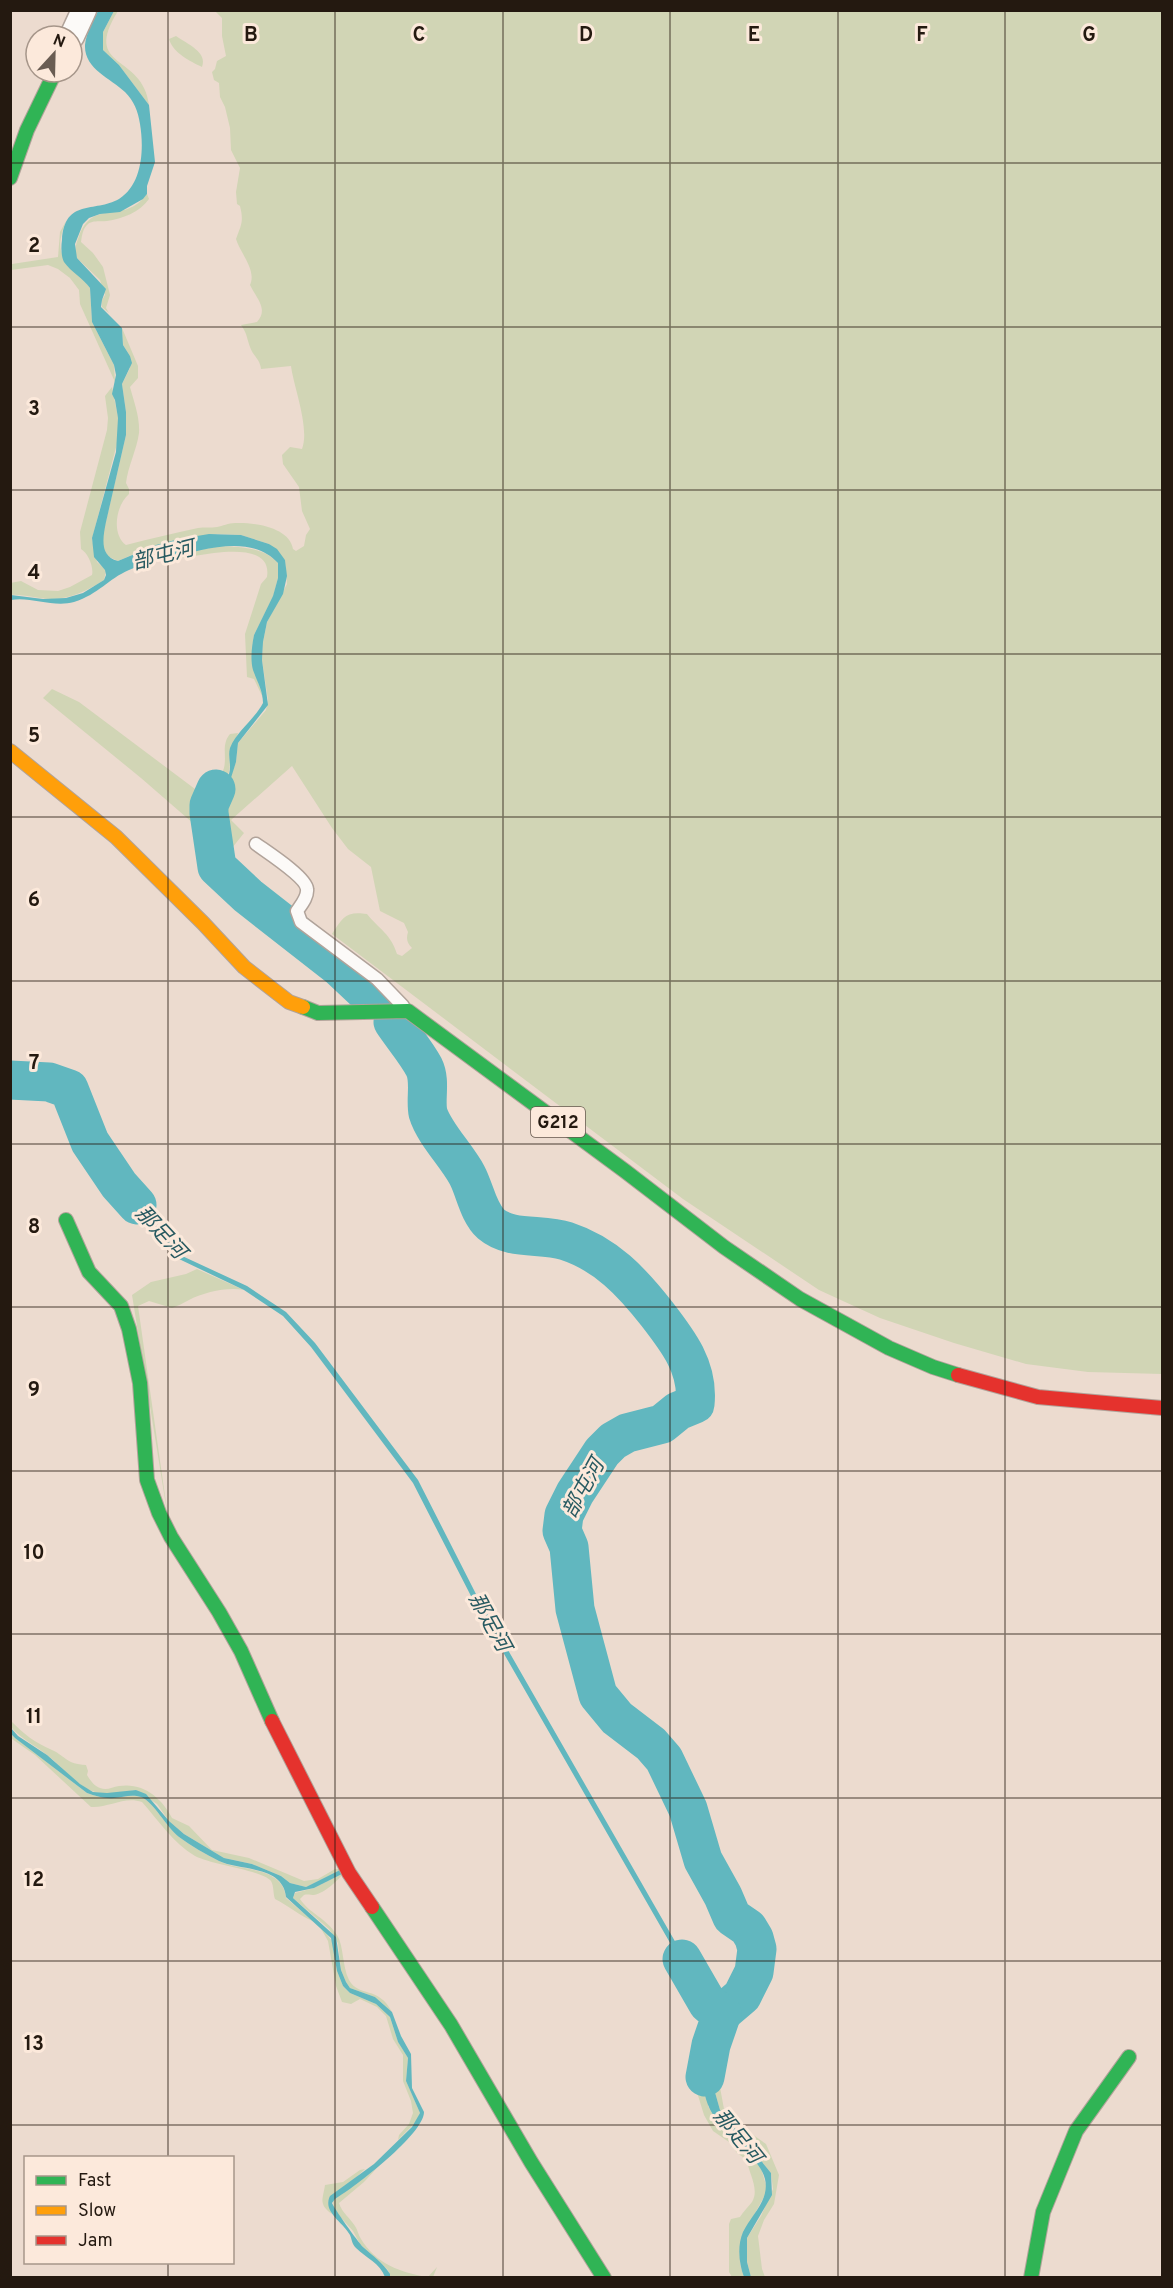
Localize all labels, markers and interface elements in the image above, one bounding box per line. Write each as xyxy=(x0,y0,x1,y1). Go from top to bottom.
text: B xyxy=(244,23,258,49)
text: C xyxy=(413,23,425,49)
text: D xyxy=(579,23,593,49)
text: E xyxy=(748,23,760,49)
text: F xyxy=(916,23,928,49)
text: G xyxy=(1082,23,1096,49)
north arrow xyxy=(24,24,84,84)
text: N xyxy=(50,31,68,53)
text: 2 xyxy=(28,234,40,260)
text: 3 xyxy=(28,397,40,423)
water label: 部屯河 xyxy=(130,535,201,577)
text: 4 xyxy=(28,561,40,587)
text: 5 xyxy=(28,724,40,750)
text: 6 xyxy=(28,888,40,914)
text: 7 xyxy=(29,1051,39,1077)
road number: G212 xyxy=(531,1107,585,1137)
water label: 那足河 xyxy=(129,1201,194,1268)
text: 8 xyxy=(28,1215,40,1241)
text: 9 xyxy=(28,1378,40,1404)
water label: 部屯河 xyxy=(557,1451,613,1523)
text: 10 xyxy=(23,1541,45,1567)
water label: 那足河 xyxy=(462,1589,518,1660)
text: 11 xyxy=(26,1705,42,1731)
text: 12 xyxy=(24,1868,44,1894)
text: 13 xyxy=(24,2032,44,2058)
water label: 那足河 xyxy=(707,2104,770,2173)
legend xyxy=(24,2156,234,2264)
text: Fast xyxy=(78,2170,111,2193)
text: Slow xyxy=(78,2200,116,2223)
text: Jam xyxy=(78,2230,113,2253)

